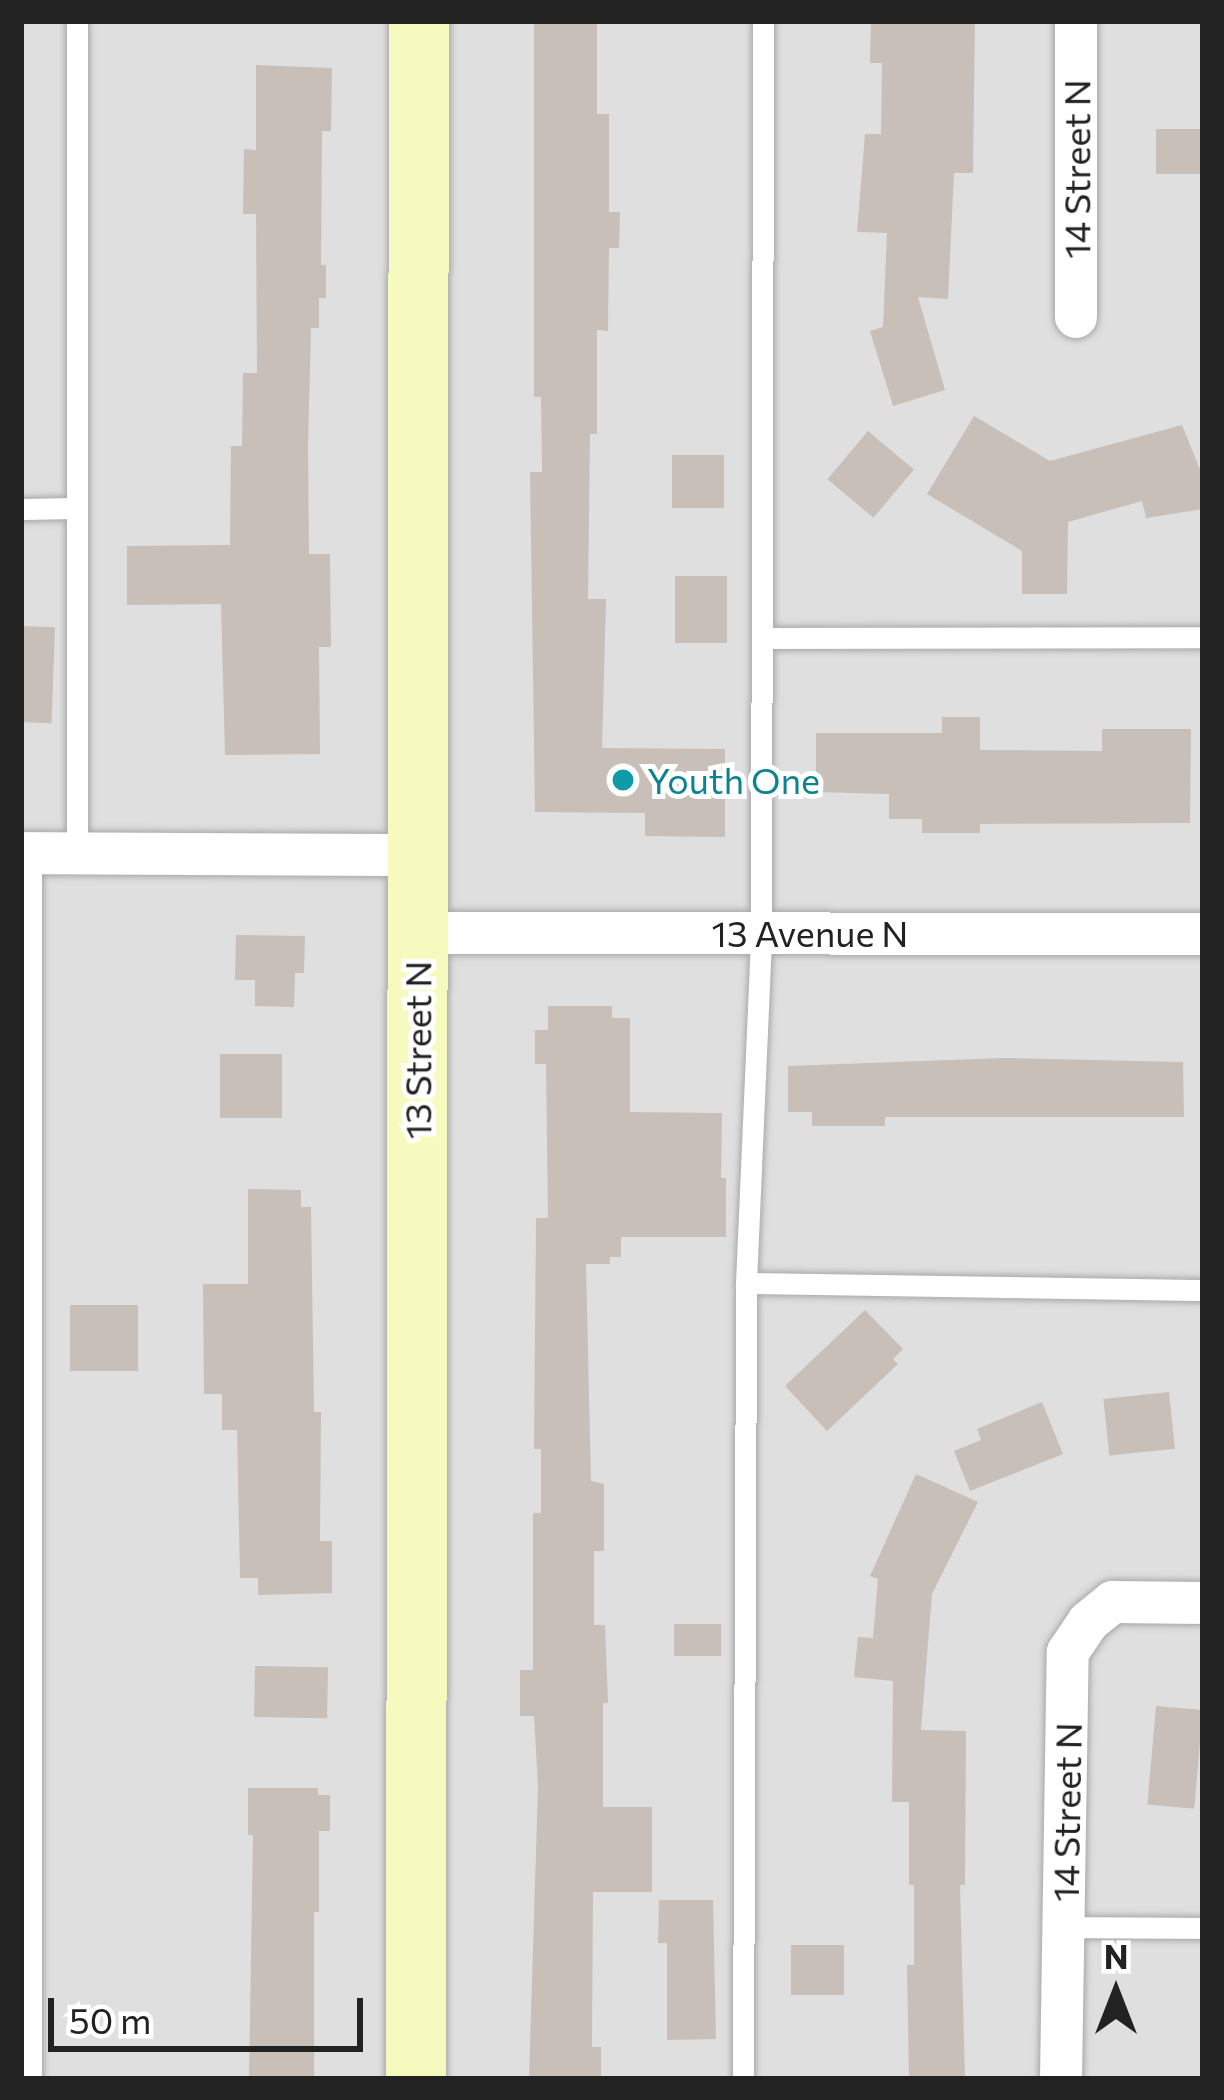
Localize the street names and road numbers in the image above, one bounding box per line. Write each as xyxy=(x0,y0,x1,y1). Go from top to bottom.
street label: 14 Street N xyxy=(1054,79,1098,259)
street label: 13 Avenue N xyxy=(712,911,908,955)
street label: 13 Street N xyxy=(395,961,439,1139)
street label: 14 Street N xyxy=(1043,1722,1089,1902)

